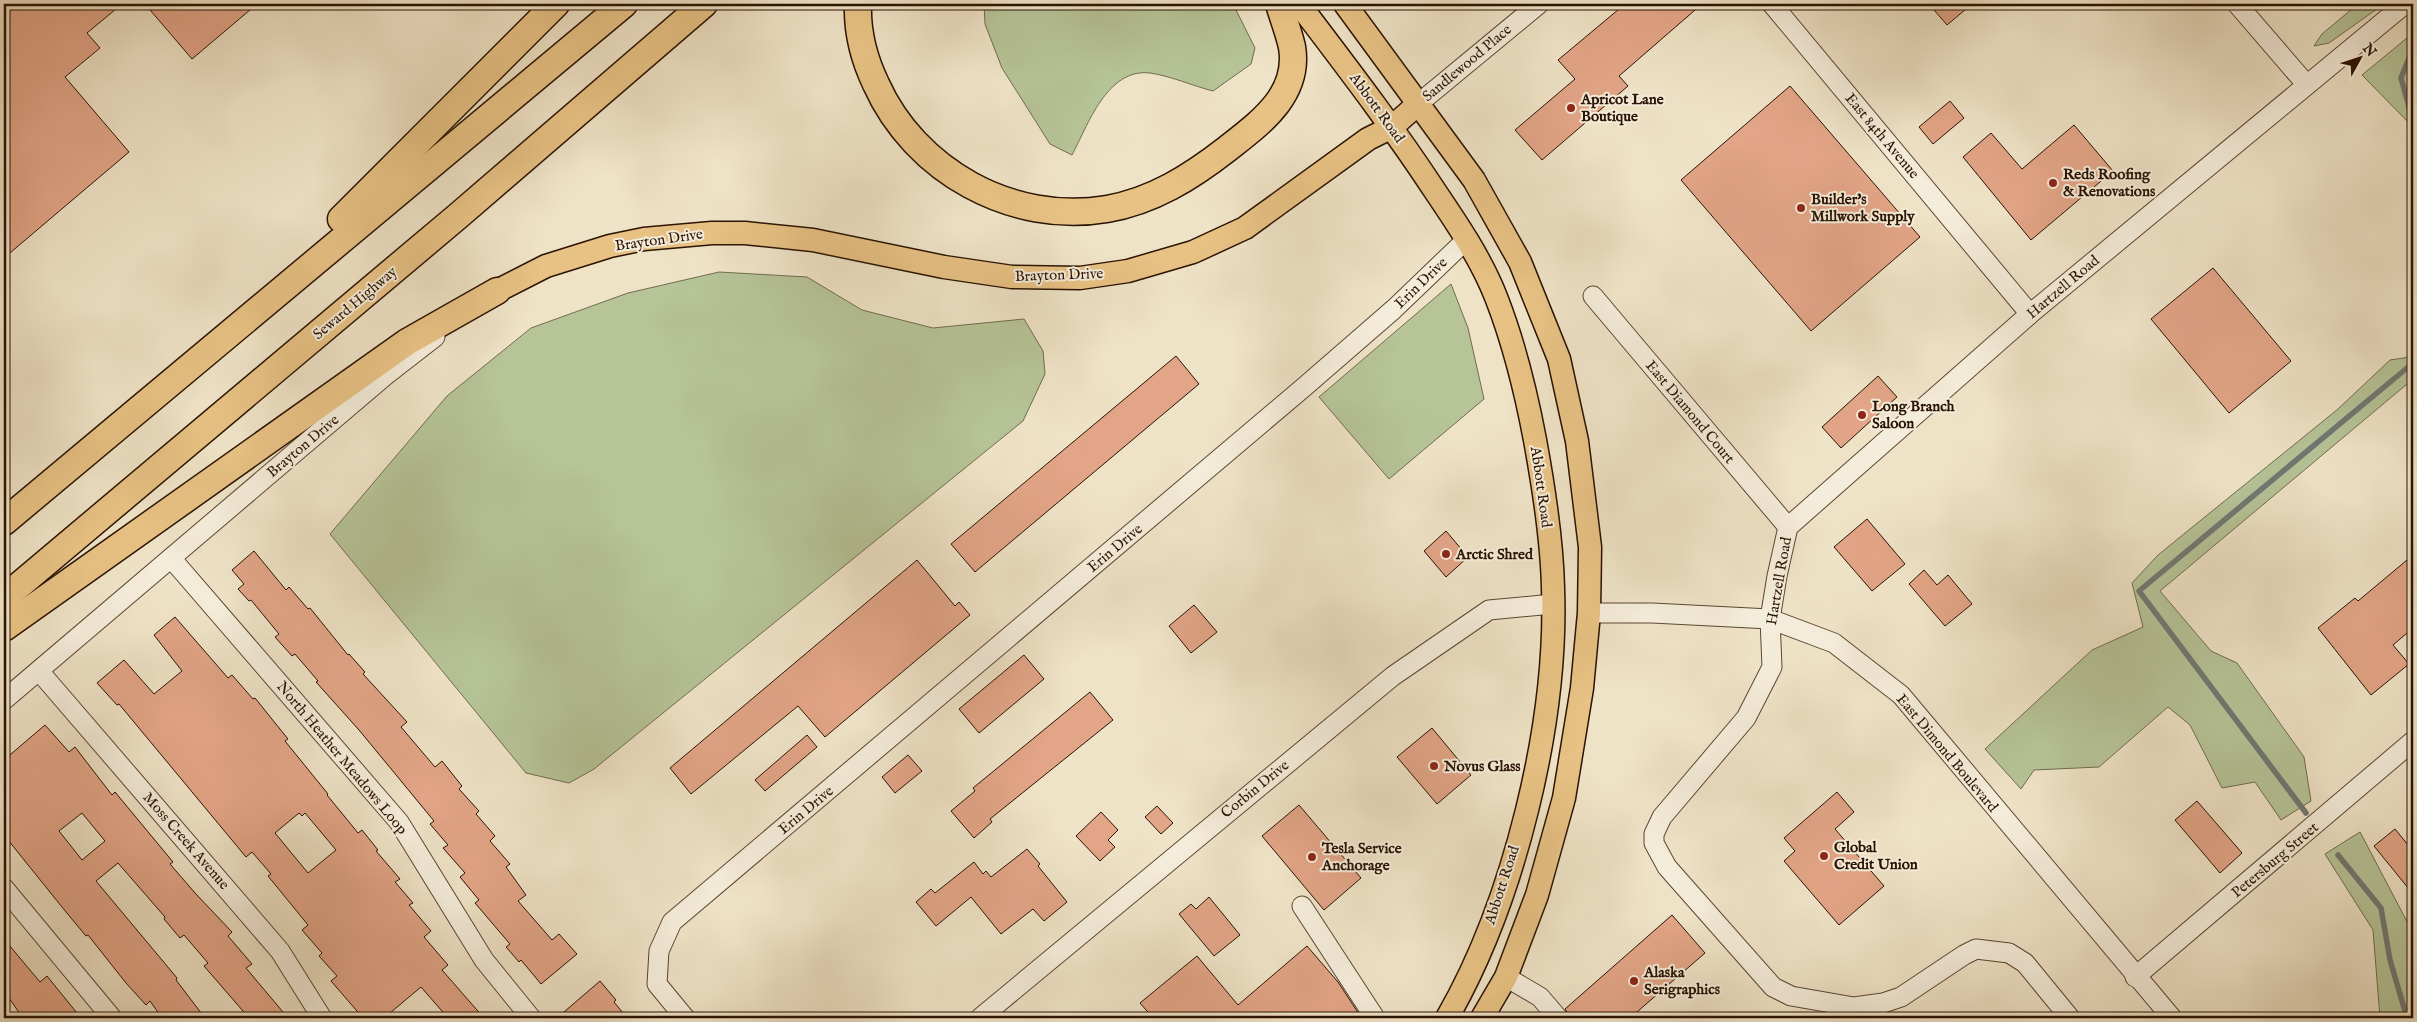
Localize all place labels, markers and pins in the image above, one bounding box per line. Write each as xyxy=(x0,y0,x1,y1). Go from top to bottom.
place label: Apricot Lane Boutique xyxy=(1580,90,1664,126)
marker: Apricot Lane Boutique xyxy=(1565,102,1577,114)
place label: Reds Roofing & Renovations xyxy=(2063,165,2156,201)
marker: Reds Roofing & Renovations xyxy=(2047,177,2059,189)
place label: Builder's Millwork Supply xyxy=(1811,190,1915,226)
marker: Builder's Millwork Supply xyxy=(1795,202,1807,214)
place label: Long Branch Saloon xyxy=(1872,397,1956,433)
marker: Long Branch Saloon xyxy=(1856,409,1868,421)
place label: Arctic Shred xyxy=(1455,545,1534,564)
marker: Arctic Shred xyxy=(1440,548,1452,560)
place label: Novus Glass xyxy=(1443,757,1521,776)
marker: Novus Glass xyxy=(1428,760,1440,772)
place label: Global Credit Union xyxy=(1834,838,1918,874)
place label: Tesla Service Anchorage xyxy=(1321,839,1402,875)
marker: Global Credit Union xyxy=(1818,850,1830,862)
marker: Tesla Service Anchorage xyxy=(1306,851,1318,863)
place label: Alaska Serigraphics xyxy=(1643,963,1721,999)
marker: Alaska Serigraphics xyxy=(1628,975,1640,987)

